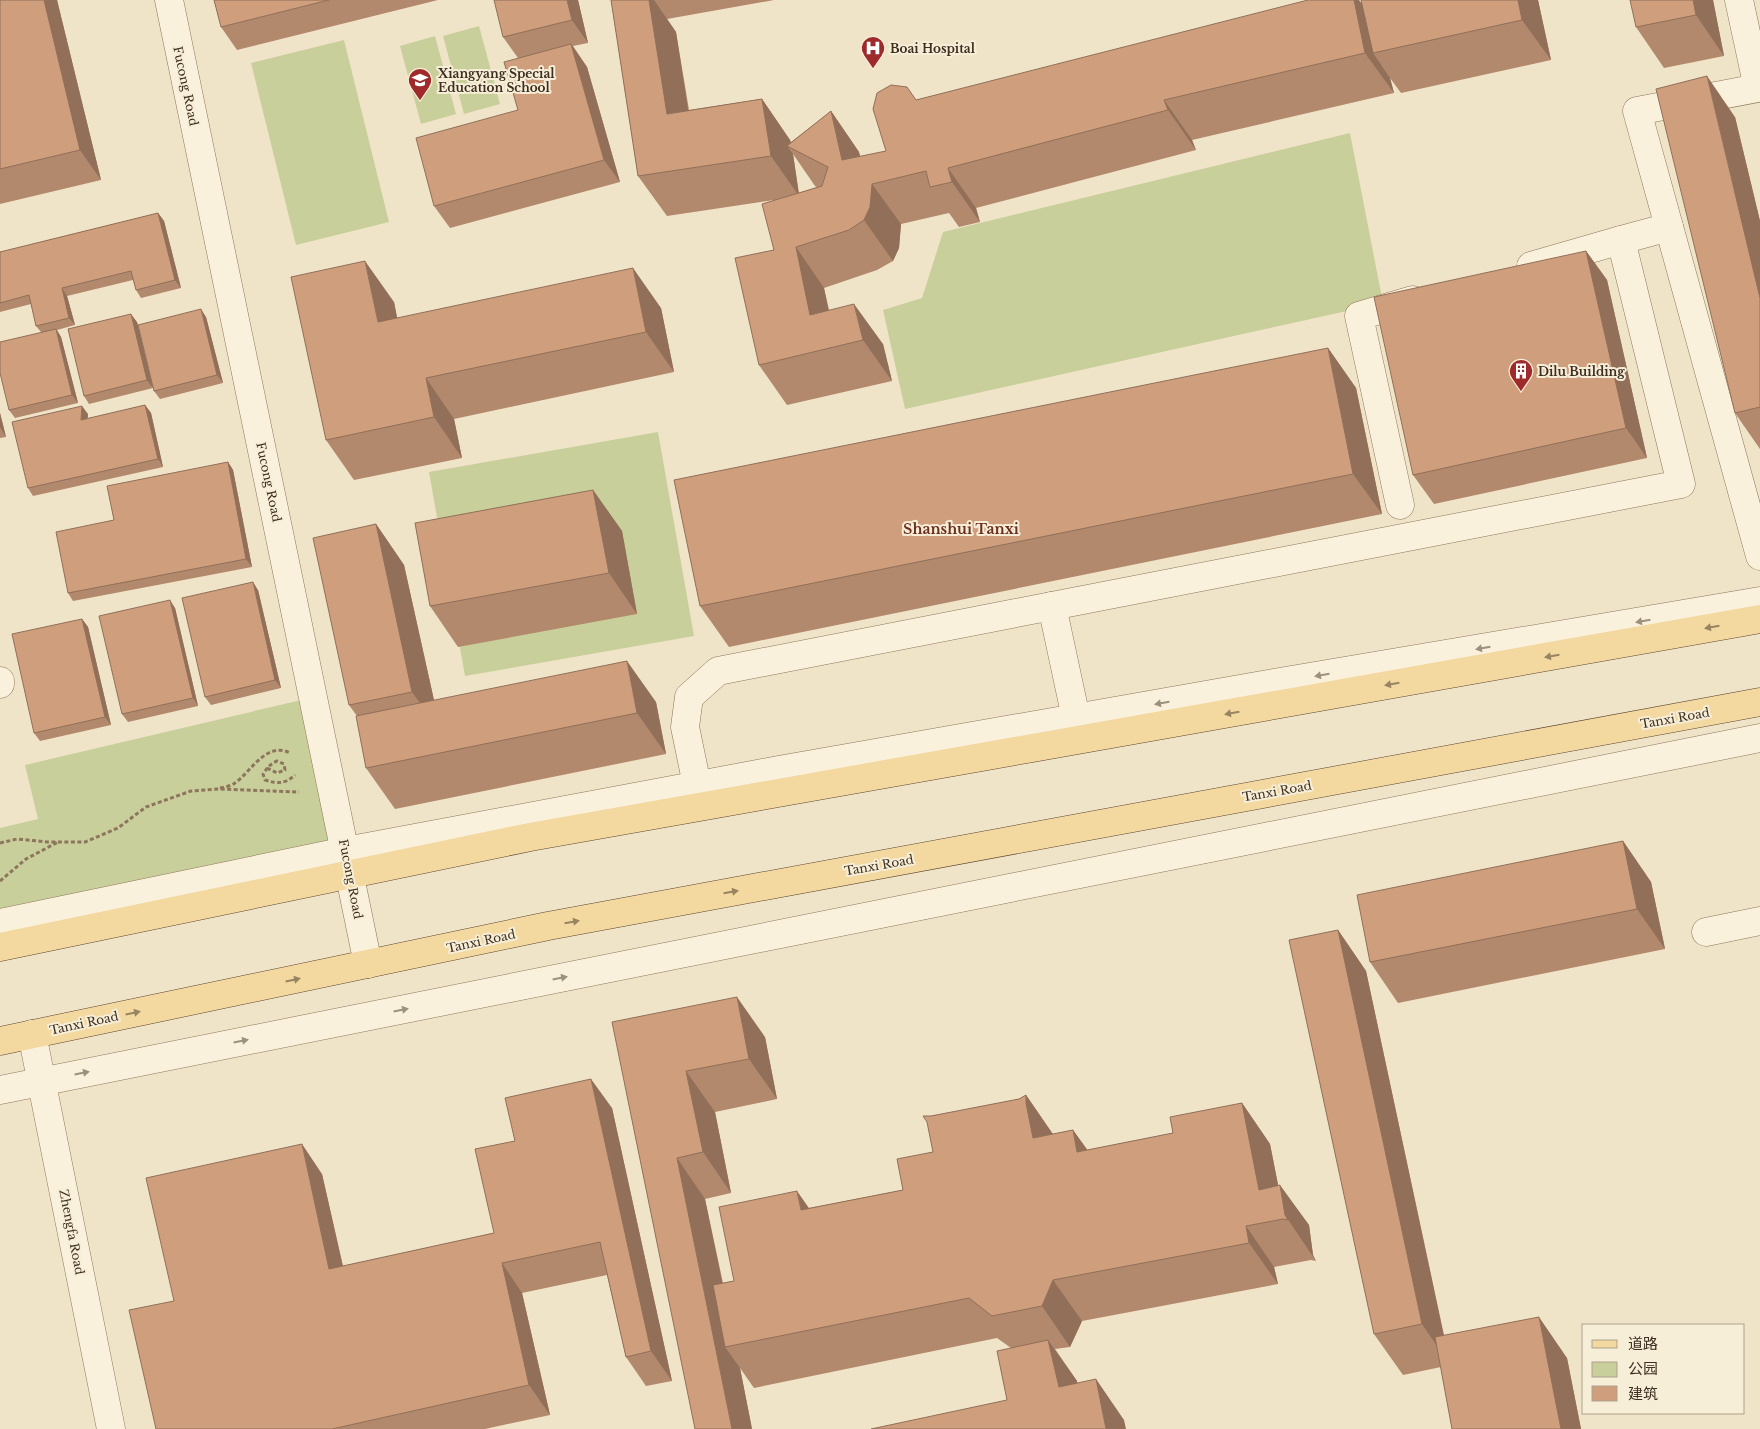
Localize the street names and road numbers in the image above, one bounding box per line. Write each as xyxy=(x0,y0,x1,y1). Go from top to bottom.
street label: Fucong Road xyxy=(170,45,202,127)
street label: Fucong Road xyxy=(253,441,285,523)
street label: Tanxi Road xyxy=(1639,705,1711,731)
street label: Tanxi Road xyxy=(1241,778,1313,804)
street label: Fucong Road xyxy=(336,838,366,920)
street label: Tanxi Road xyxy=(843,852,915,878)
street label: Tanxi Road xyxy=(445,926,517,956)
street label: Tanxi Road xyxy=(48,1008,120,1038)
street label: Zhengfa Road xyxy=(56,1188,88,1276)

